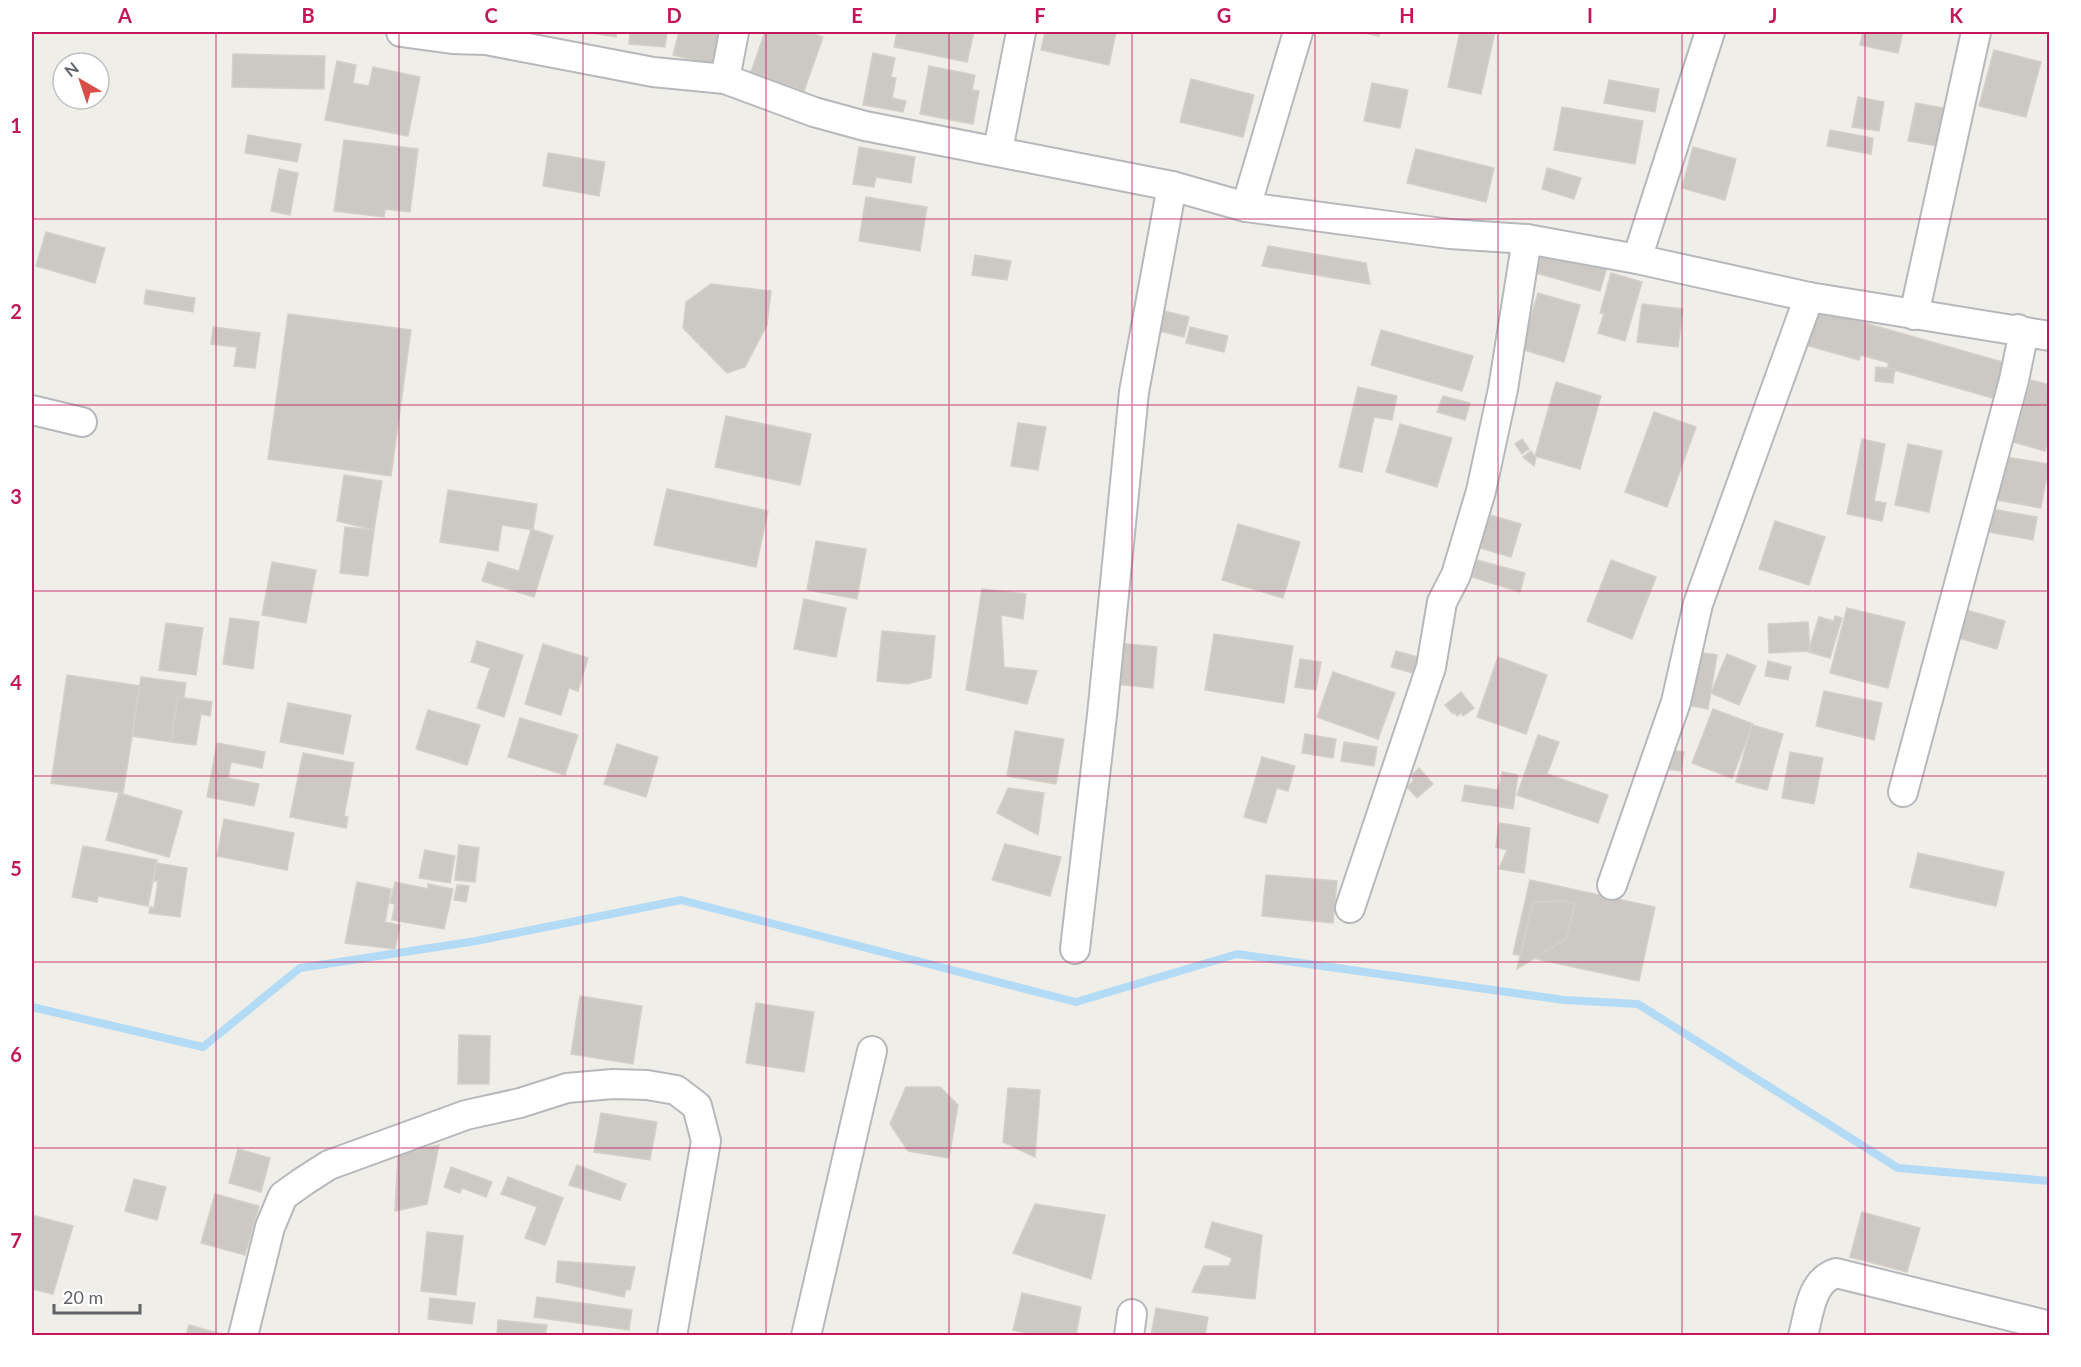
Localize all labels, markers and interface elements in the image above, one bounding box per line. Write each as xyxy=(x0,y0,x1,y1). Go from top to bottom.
text: A xyxy=(117,3,132,27)
text: B xyxy=(301,3,315,27)
text: C xyxy=(484,3,498,27)
text: D xyxy=(666,3,682,27)
text: E xyxy=(851,3,863,27)
text: F xyxy=(1034,3,1046,27)
text: G xyxy=(1217,3,1231,27)
text: H xyxy=(1399,3,1415,27)
text: I xyxy=(1587,3,1593,27)
text: J xyxy=(1769,3,1777,27)
text: K xyxy=(1949,3,1963,27)
north arrow xyxy=(51,51,111,111)
text: N xyxy=(60,58,82,80)
text: 1 xyxy=(10,113,22,137)
text: 2 xyxy=(10,299,22,323)
text: 3 xyxy=(10,484,22,508)
text: 4 xyxy=(10,670,22,694)
text: 5 xyxy=(10,856,22,880)
text: 6 xyxy=(10,1042,22,1066)
text: 7 xyxy=(10,1228,22,1252)
scale bar xyxy=(54,1277,140,1315)
text: 20 m xyxy=(63,1286,103,1308)

